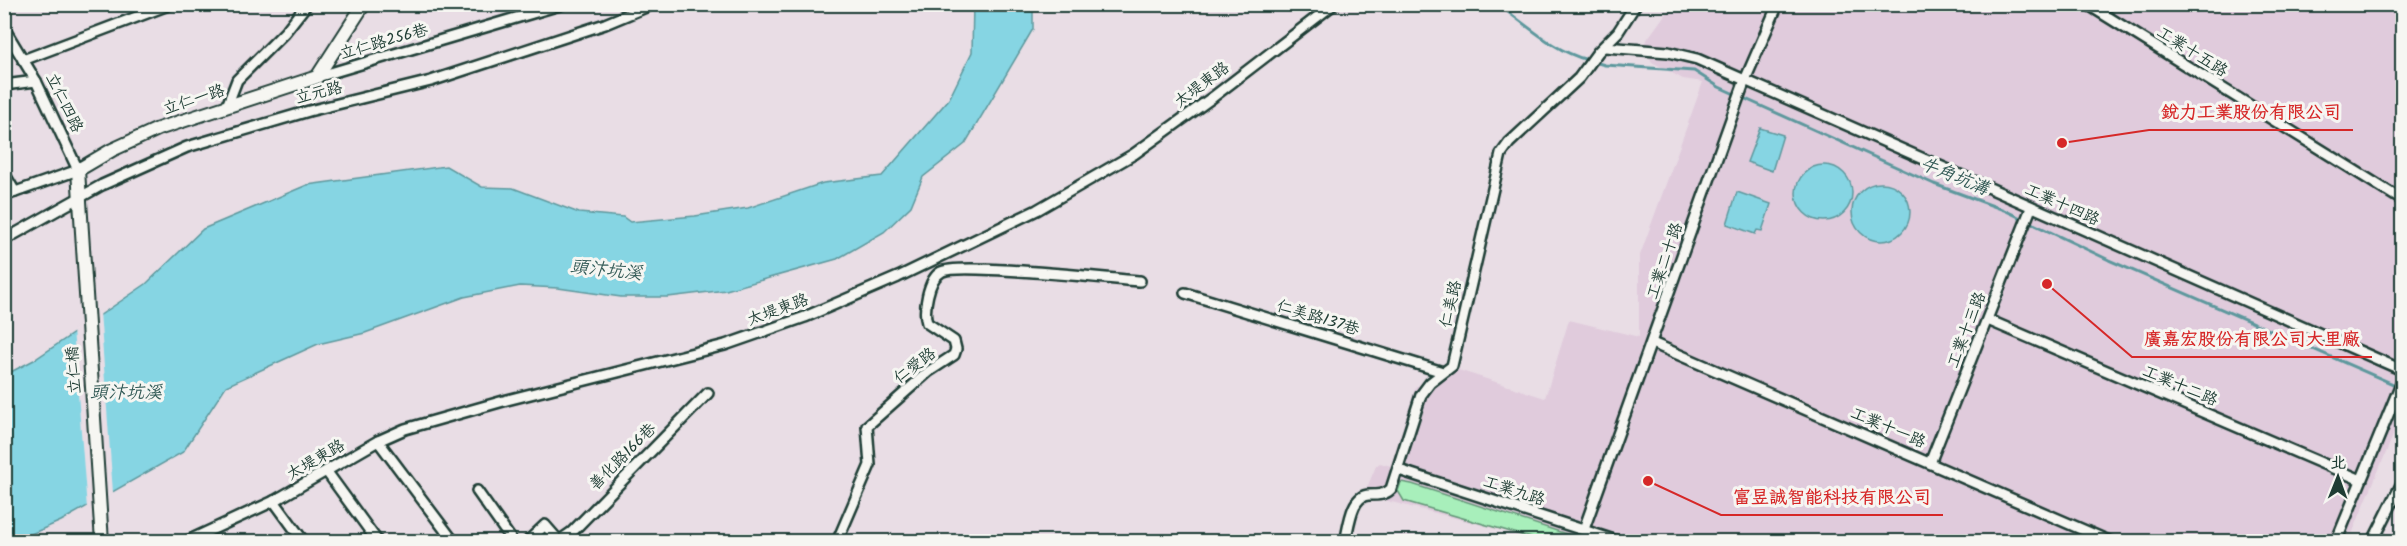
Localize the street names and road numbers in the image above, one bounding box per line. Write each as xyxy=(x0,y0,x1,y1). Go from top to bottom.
street label: 立仁路256巷 xyxy=(337,17,431,67)
street label: 工業十五路 xyxy=(2151,20,2233,84)
street label: 太堤東路 xyxy=(1169,56,1235,114)
street label: 立仁四路 xyxy=(39,69,89,137)
street label: 立元路 xyxy=(293,75,345,111)
street label: 立仁一路 xyxy=(160,78,228,122)
street label: 工業十四路 xyxy=(2020,177,2104,233)
street label: 工業二十路 xyxy=(1640,219,1690,303)
street label: 仁美路 xyxy=(1433,278,1469,330)
street label: 太堤東路 xyxy=(744,287,812,333)
street label: 工業十三路 xyxy=(1941,288,1993,372)
street label: 仁美路137巷 xyxy=(1273,294,1363,342)
street label: 仁愛路 xyxy=(888,342,942,390)
street label: 立仁橋 xyxy=(60,345,88,395)
street label: 工業十二路 xyxy=(2138,359,2222,413)
street label: 工業十一路 xyxy=(1846,401,1930,455)
street label: 善化路166巷 xyxy=(583,417,663,497)
street label: 太堤東路 xyxy=(282,433,350,487)
street label: 工業九路 xyxy=(1480,469,1548,513)

